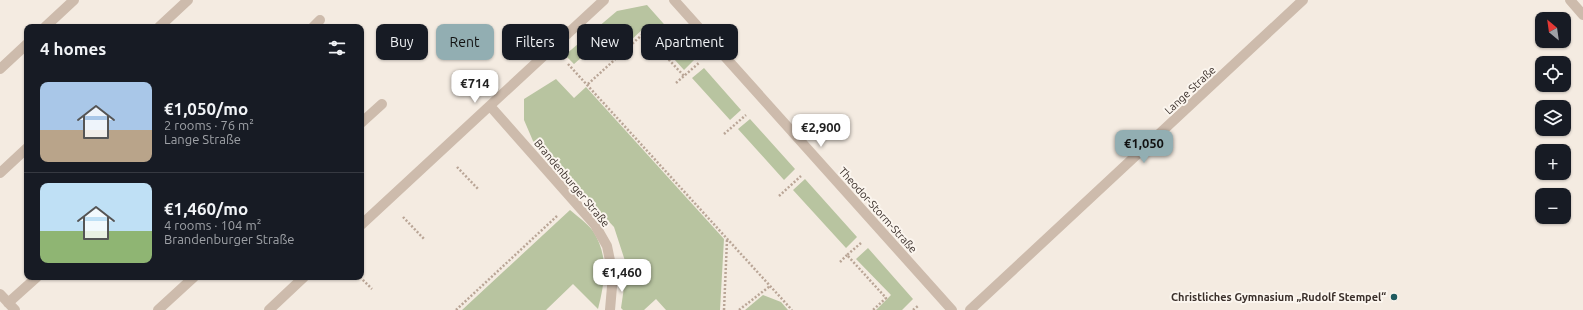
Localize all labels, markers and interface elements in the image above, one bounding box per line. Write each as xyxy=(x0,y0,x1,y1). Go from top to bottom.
north arrow xyxy=(1535,12,1571,48)
map controls xyxy=(1535,12,1571,224)
chip: Buy xyxy=(376,24,428,60)
chip: Rent xyxy=(436,24,494,60)
chip: Filters xyxy=(502,24,569,60)
chip: New xyxy=(577,24,633,60)
chip: Apartment xyxy=(641,24,738,60)
icon: filters xyxy=(326,37,348,59)
text: 4 homes xyxy=(40,39,106,58)
button: locate xyxy=(1535,56,1571,92)
street label: Lange Straße xyxy=(1162,63,1218,117)
pin: €714 xyxy=(451,70,499,104)
text: €714 xyxy=(460,76,490,90)
icon: home xyxy=(72,98,120,146)
text: €1,050/mo xyxy=(164,99,248,118)
button: layers xyxy=(1535,100,1571,136)
pin: €2,900 xyxy=(788,114,854,148)
text: 2 rooms · 76 m² xyxy=(164,118,254,132)
text: €2,900 xyxy=(801,120,841,134)
pin: €1,050 xyxy=(1111,130,1177,164)
text: Lange Straße xyxy=(164,132,241,146)
text: €1,050 xyxy=(1124,136,1164,150)
street label: Brandenburger Straße xyxy=(532,137,612,229)
button: + xyxy=(1535,144,1571,180)
street label: Theodor-Storm-Straße xyxy=(836,165,920,255)
button: − xyxy=(1535,188,1571,224)
icon: home xyxy=(72,199,120,247)
text: €1,460/mo xyxy=(164,199,248,218)
text: 4 rooms · 104 m² xyxy=(164,218,261,232)
text: Brandenburger Straße xyxy=(164,232,295,246)
pin: €1,460 xyxy=(589,259,655,293)
text: €1,460 xyxy=(602,265,642,279)
place label: Christliches Gymnasium „Rudolf Stempel“ xyxy=(1171,291,1386,303)
marker: Christliches Gymnasium „Rudolf Stempel“ xyxy=(1389,292,1399,302)

